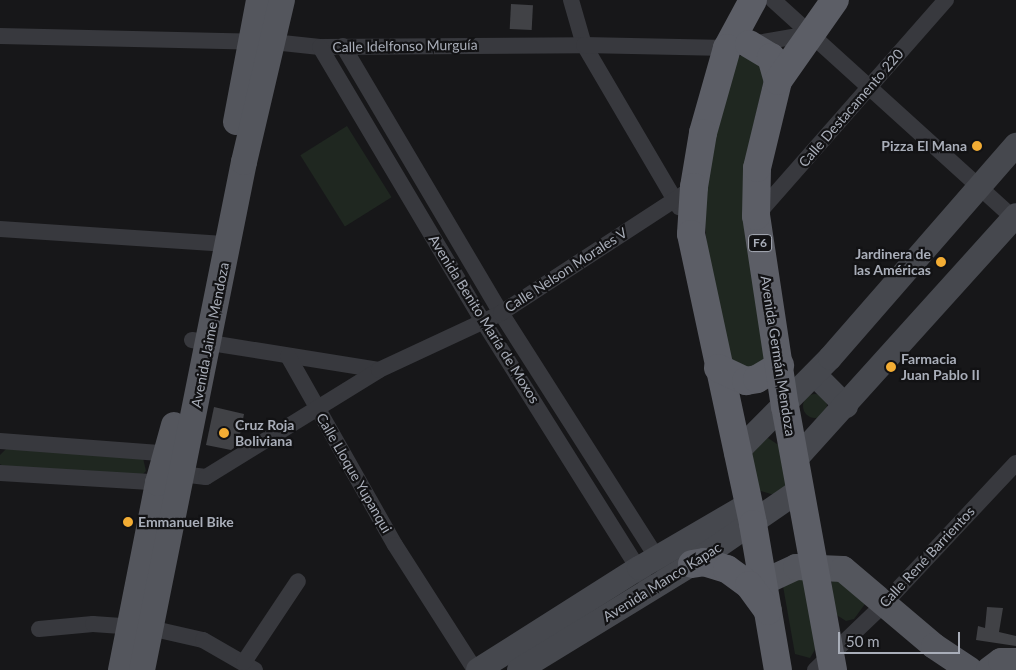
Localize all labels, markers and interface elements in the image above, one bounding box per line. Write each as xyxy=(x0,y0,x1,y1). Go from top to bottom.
street label: Calle Idelfonso Murguía xyxy=(332,36,478,56)
street label: Calle Destacamento 220 xyxy=(795,46,907,170)
place label: Pizza El Mana xyxy=(881,138,967,154)
marker: Pizza El Mana xyxy=(971,140,983,152)
street label: Calle Nelson Morales V xyxy=(501,224,631,316)
street label: Avenida Benito María de Moxos xyxy=(425,232,543,406)
road number: F6 xyxy=(748,234,772,252)
place label: Jardinera de las Américas xyxy=(853,246,931,278)
marker: Jardinera de las Américas xyxy=(935,256,947,268)
street label: Avenida Jaime Mendoza xyxy=(188,261,232,409)
street label: Avenida Germán Mendoza xyxy=(757,275,799,437)
place label: Farmacia Juan Pablo II xyxy=(901,351,980,384)
marker: Farmacia Juan Pablo II xyxy=(885,361,897,373)
street label: Calle Lloque Yupanqui xyxy=(313,410,395,536)
place label: Cruz Roja Boliviana xyxy=(235,417,294,450)
marker: Cruz Roja Boliviana xyxy=(217,426,231,440)
street label: Calle René Barrientos xyxy=(876,503,978,611)
place label: Emmanuel Bike xyxy=(138,514,234,530)
marker: Emmanuel Bike xyxy=(122,516,134,528)
street label: Avenida Manco Kapac xyxy=(600,539,724,625)
scale bar xyxy=(841,622,964,654)
text: 50 m xyxy=(846,632,880,650)

